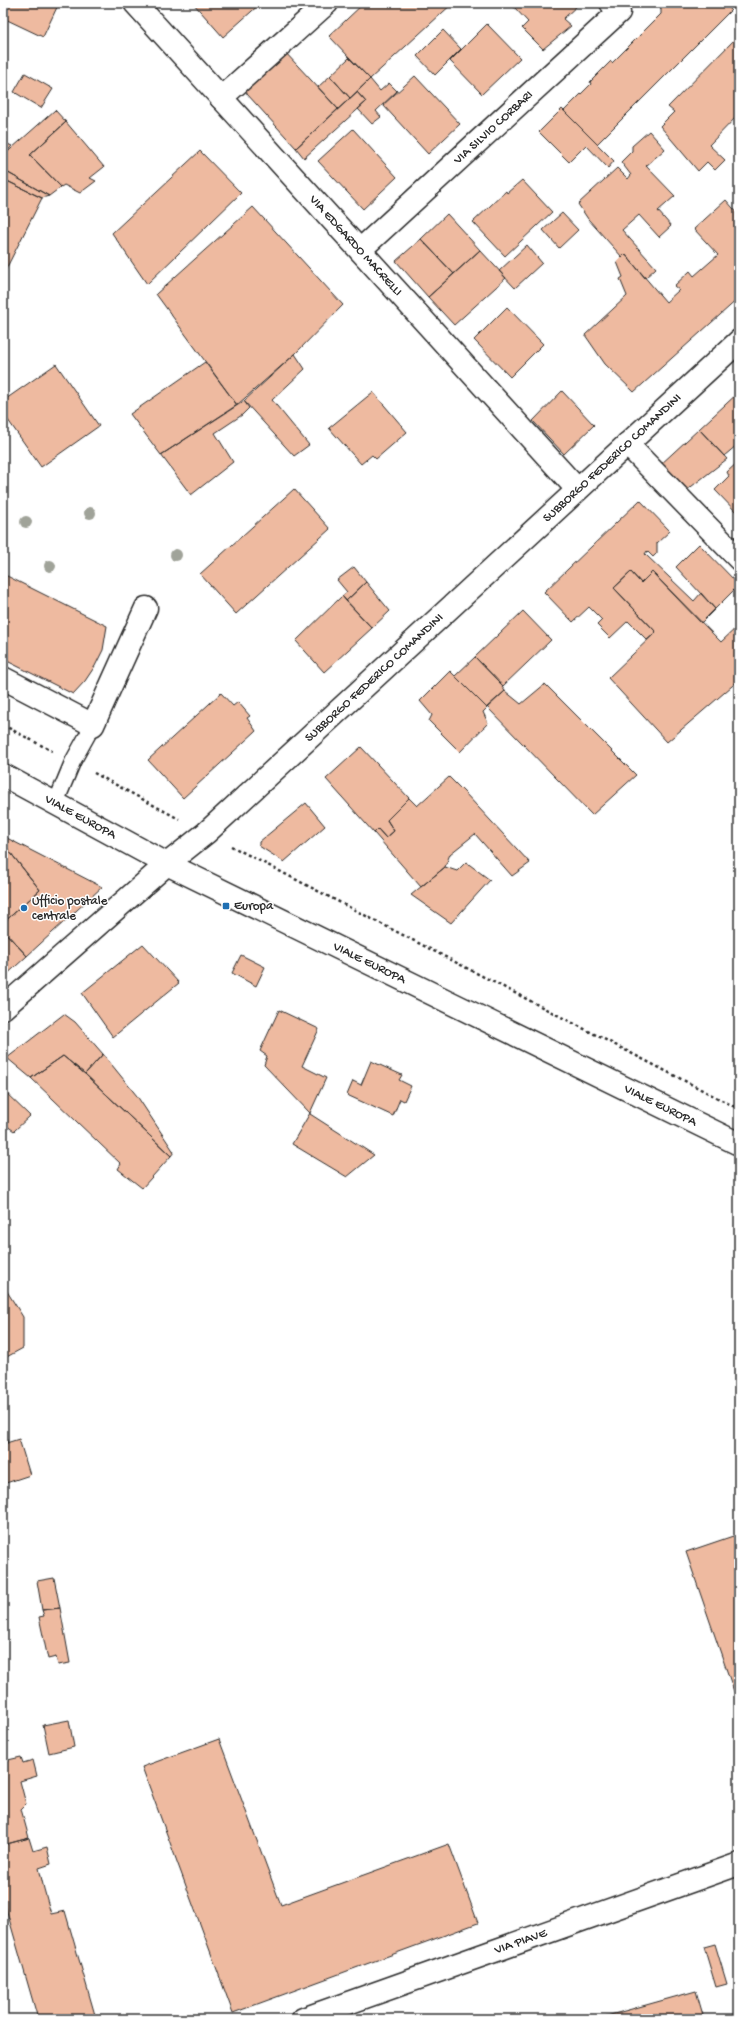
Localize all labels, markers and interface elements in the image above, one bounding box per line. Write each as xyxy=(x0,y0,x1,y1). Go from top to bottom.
street label: VIA SILVIO CORBARI xyxy=(450,87,536,168)
street label: VIA EDGARDO MACRELLI xyxy=(305,191,405,299)
street label: SUBBORGO FEDERICO COMANDINI xyxy=(540,390,685,526)
street label: SUBBORGO FEDERICO COMANDINI xyxy=(302,610,447,745)
street label: VIALE EUROPA xyxy=(41,791,120,843)
place label: Ufficio postale centrale xyxy=(32,894,108,924)
place label: Europa xyxy=(234,899,274,914)
marker: Europa xyxy=(221,901,231,911)
marker: Ufficio postale centrale xyxy=(19,903,29,913)
street label: VIALE EUROPA xyxy=(330,939,409,988)
street label: VIALE EUROPA xyxy=(621,1081,700,1130)
street label: VIA PIAVE xyxy=(492,1925,550,1958)

